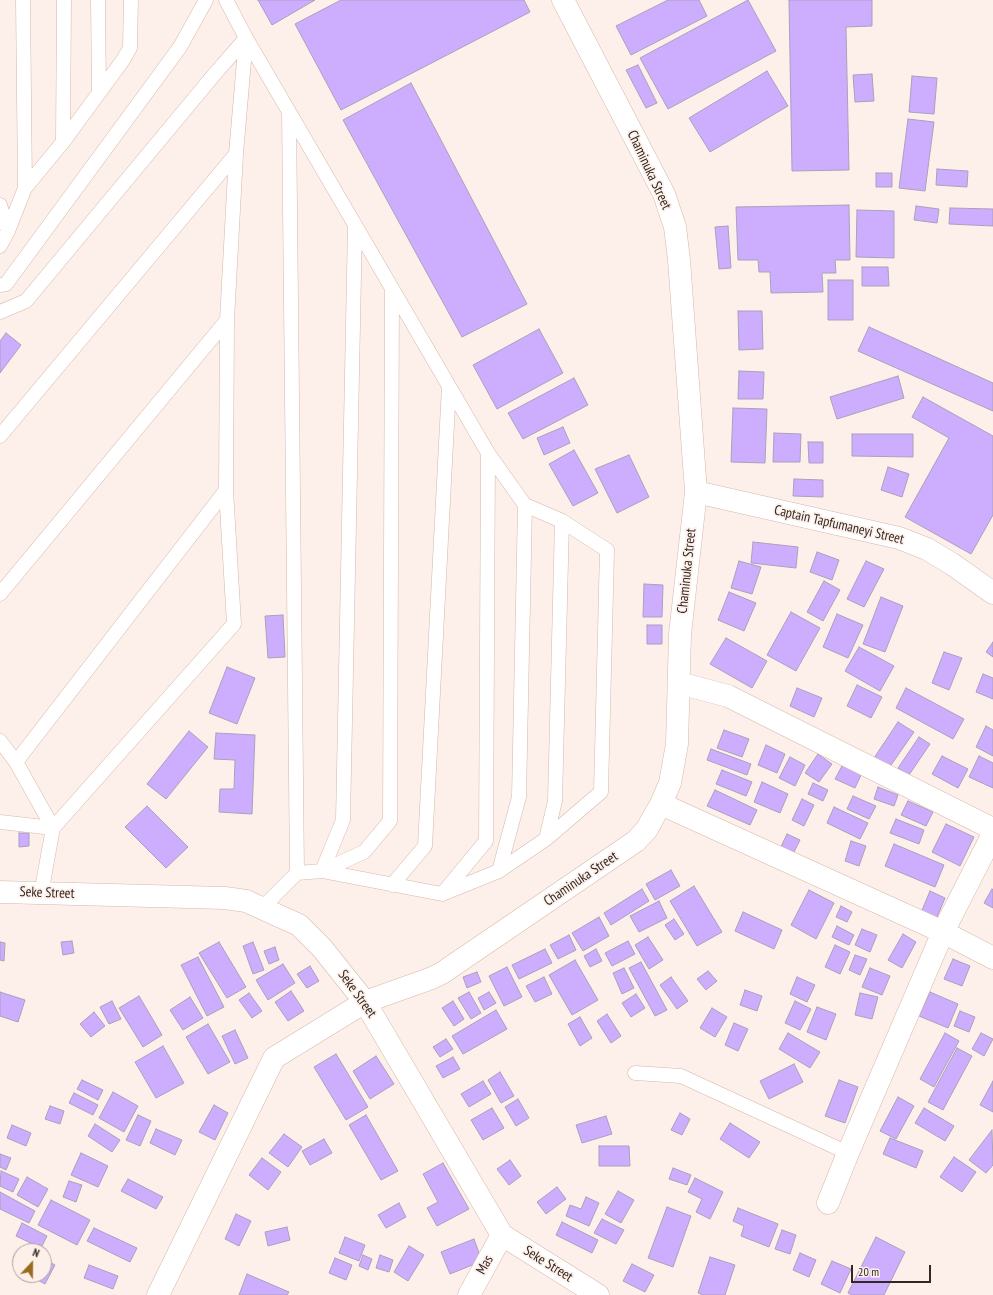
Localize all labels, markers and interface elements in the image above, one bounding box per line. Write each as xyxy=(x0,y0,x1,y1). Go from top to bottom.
street label: Chaminuka Street xyxy=(623,128,675,212)
street label: Captain Tapfumaneyi Street xyxy=(773,502,905,548)
street label: Chaminuka Street xyxy=(674,528,700,614)
street label: Chaminuka Street xyxy=(541,848,621,910)
street label: Seke Street xyxy=(19,884,75,902)
street label: Seke Street xyxy=(334,967,380,1021)
street label: Seke Street xyxy=(520,1242,576,1286)
north arrow xyxy=(12,1243,52,1283)
text: N xyxy=(31,1245,41,1260)
street label: Mas xyxy=(473,1253,497,1277)
scale bar xyxy=(853,1257,933,1283)
text: 20 m xyxy=(858,1264,879,1279)

